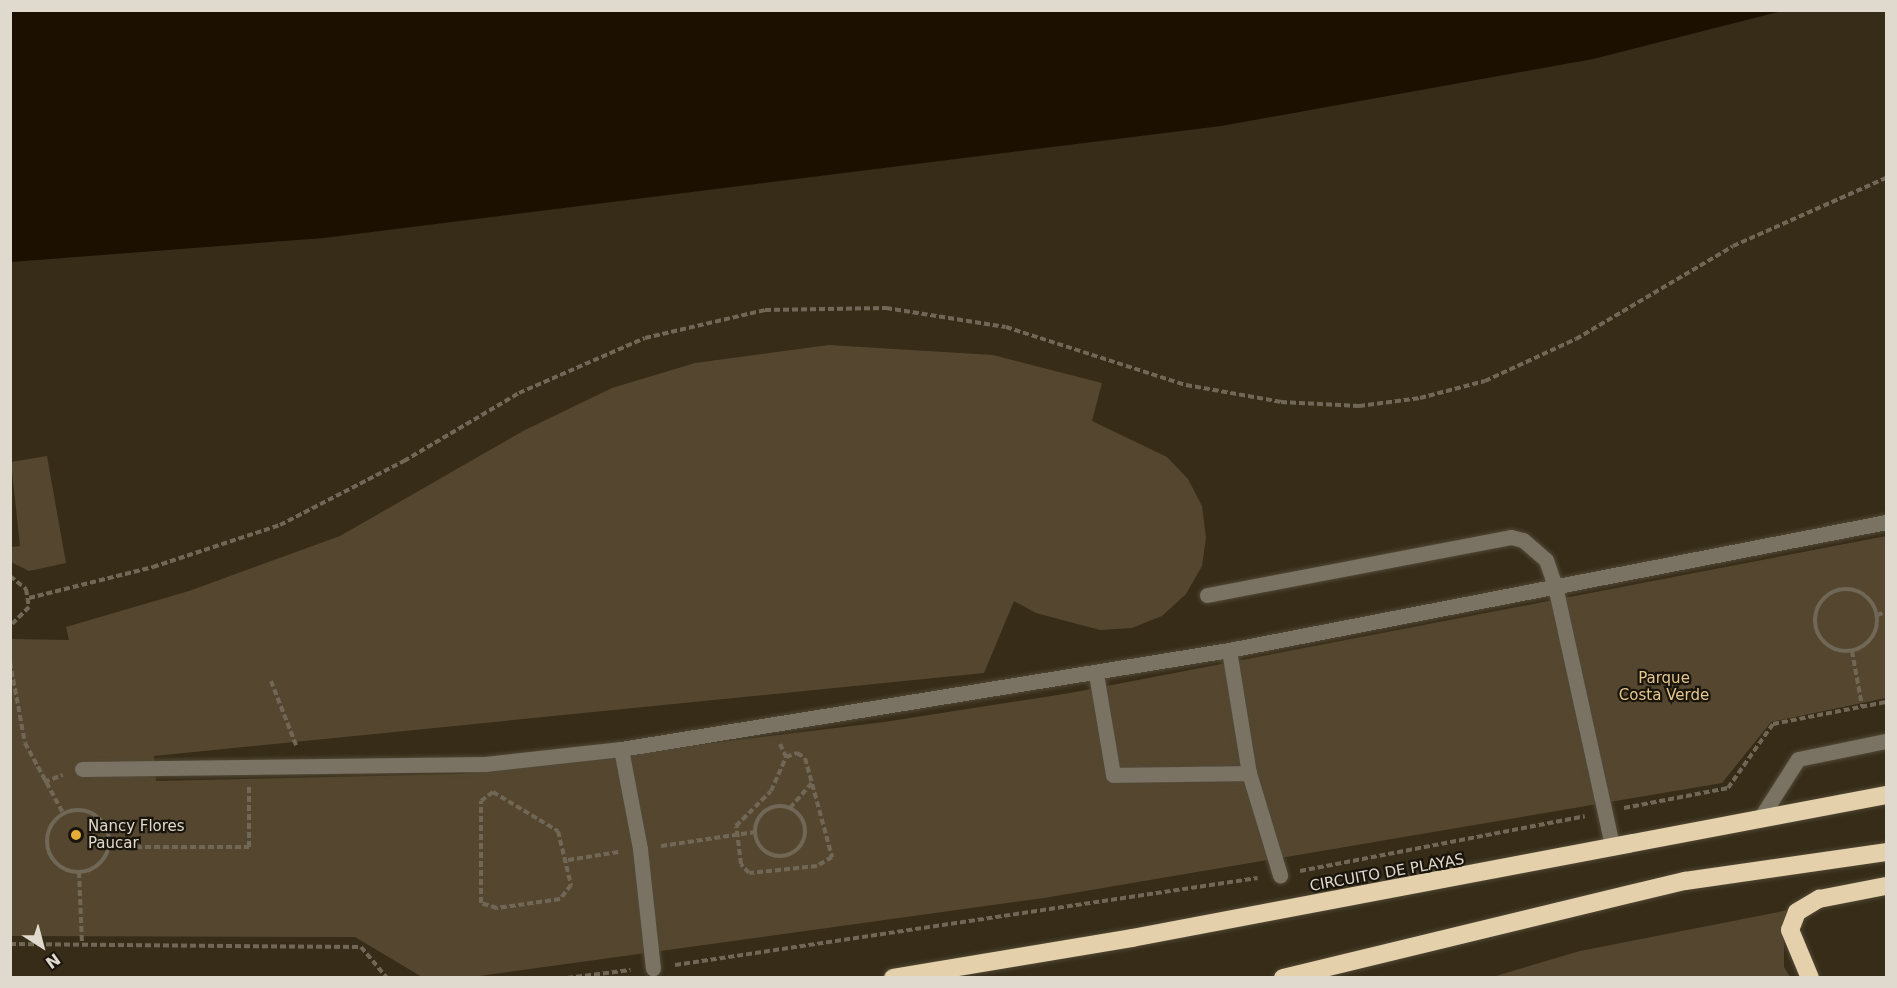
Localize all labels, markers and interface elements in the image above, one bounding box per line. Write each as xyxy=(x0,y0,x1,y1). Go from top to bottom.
park label: Parque Costa Verde xyxy=(1619,669,1709,704)
place label: Nancy Flores Paucar xyxy=(88,817,185,852)
marker: Nancy Flores Paucar xyxy=(69,828,83,842)
street label: CIRCUITO DE PLAYAS xyxy=(1308,851,1466,895)
north arrow xyxy=(12,916,72,976)
text: N xyxy=(42,949,64,973)

